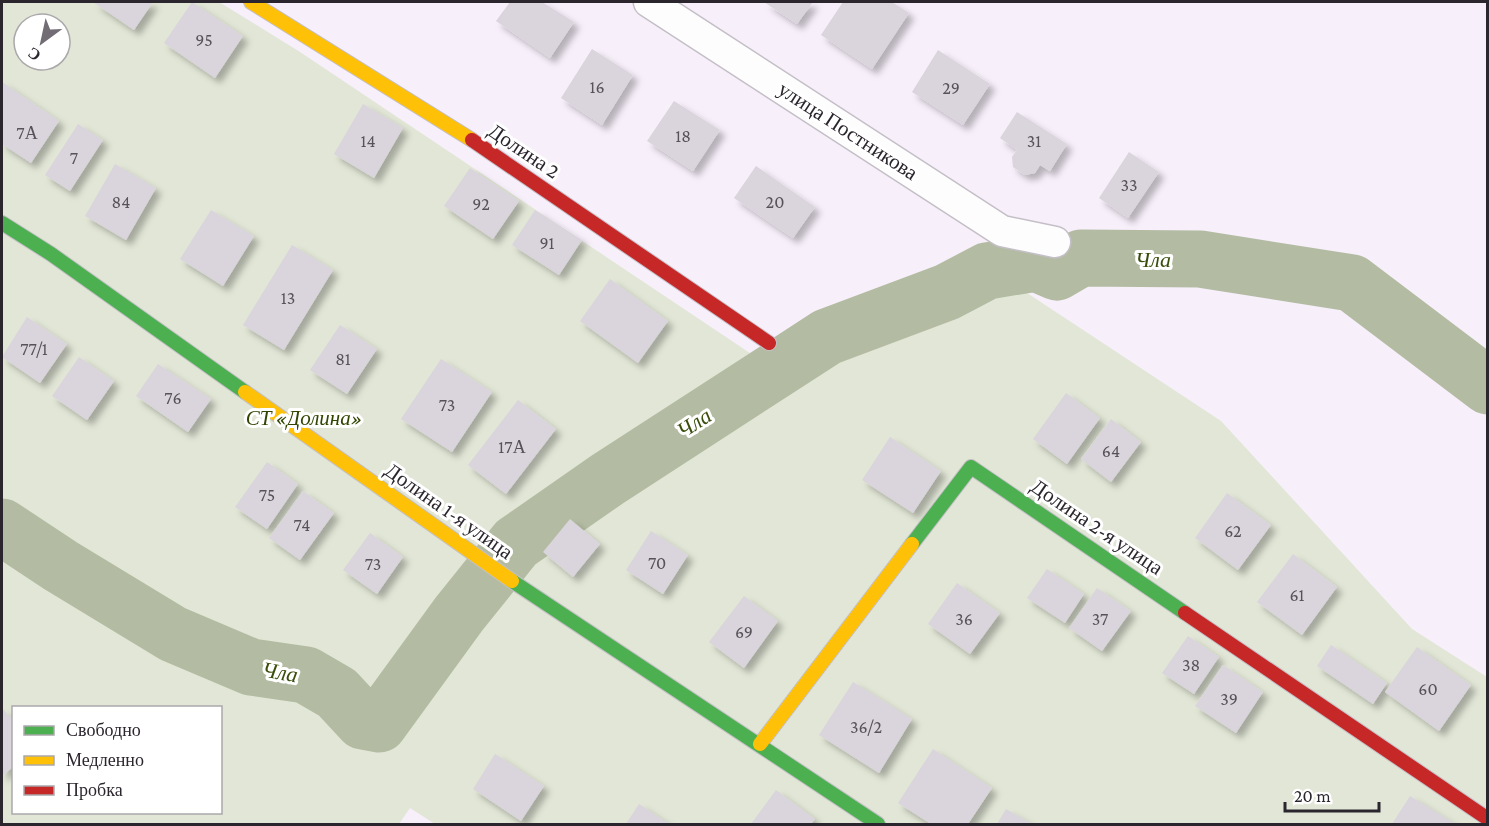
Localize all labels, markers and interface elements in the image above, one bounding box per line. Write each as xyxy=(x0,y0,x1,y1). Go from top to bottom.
north arrow xyxy=(12,12,72,72)
house number: 95 xyxy=(195,30,213,50)
text: С xyxy=(25,44,44,64)
house number: 16 xyxy=(589,77,605,97)
street label: улица Постникова xyxy=(774,77,923,185)
house number: 29 xyxy=(942,78,960,98)
street label: Долина 2 xyxy=(484,118,564,184)
house number: 7А xyxy=(16,123,38,143)
house number: 18 xyxy=(675,126,691,146)
house number: 14 xyxy=(360,131,376,151)
house number: 31 xyxy=(1027,131,1041,151)
house number: 7 xyxy=(70,148,78,168)
house number: 33 xyxy=(1121,175,1138,195)
house number: 84 xyxy=(112,192,130,212)
house number: 20 xyxy=(766,192,784,212)
house number: 92 xyxy=(472,194,490,214)
house number: 91 xyxy=(539,233,555,253)
water label: Чла xyxy=(1135,247,1171,272)
house number: 13 xyxy=(281,288,295,308)
house number: 77/1 xyxy=(20,339,48,359)
house number: 81 xyxy=(335,349,351,369)
house number: 76 xyxy=(164,388,182,408)
house number: 73 xyxy=(439,395,455,415)
water label: Чла xyxy=(672,403,716,443)
park label: СТ «Долина» xyxy=(246,406,362,430)
house number: 17А xyxy=(498,437,526,457)
house number: 64 xyxy=(1102,441,1120,461)
street label: Долина 1-я улица xyxy=(380,458,518,564)
street label: Долина 2-я улица xyxy=(1027,474,1168,580)
house number: 75 xyxy=(259,485,275,505)
house number: 74 xyxy=(294,515,310,535)
house number: 62 xyxy=(1224,521,1242,541)
house number: 70 xyxy=(648,553,666,573)
house number: 73 xyxy=(365,554,381,574)
house number: 61 xyxy=(1289,585,1305,605)
house number: 36 xyxy=(955,609,973,629)
house number: 37 xyxy=(1092,609,1108,629)
house number: 69 xyxy=(735,622,753,642)
house number: 38 xyxy=(1182,655,1200,675)
water label: Чла xyxy=(260,657,300,687)
house number: 60 xyxy=(1418,679,1438,699)
house number: 39 xyxy=(1220,689,1238,709)
legend xyxy=(12,706,222,814)
house number: 36/2 xyxy=(850,717,882,737)
text: Свободно xyxy=(66,720,141,740)
text: Медленно xyxy=(66,750,144,770)
scale bar xyxy=(1285,775,1380,813)
text: Пробка xyxy=(66,780,123,800)
text: 20 m xyxy=(1294,786,1331,806)

